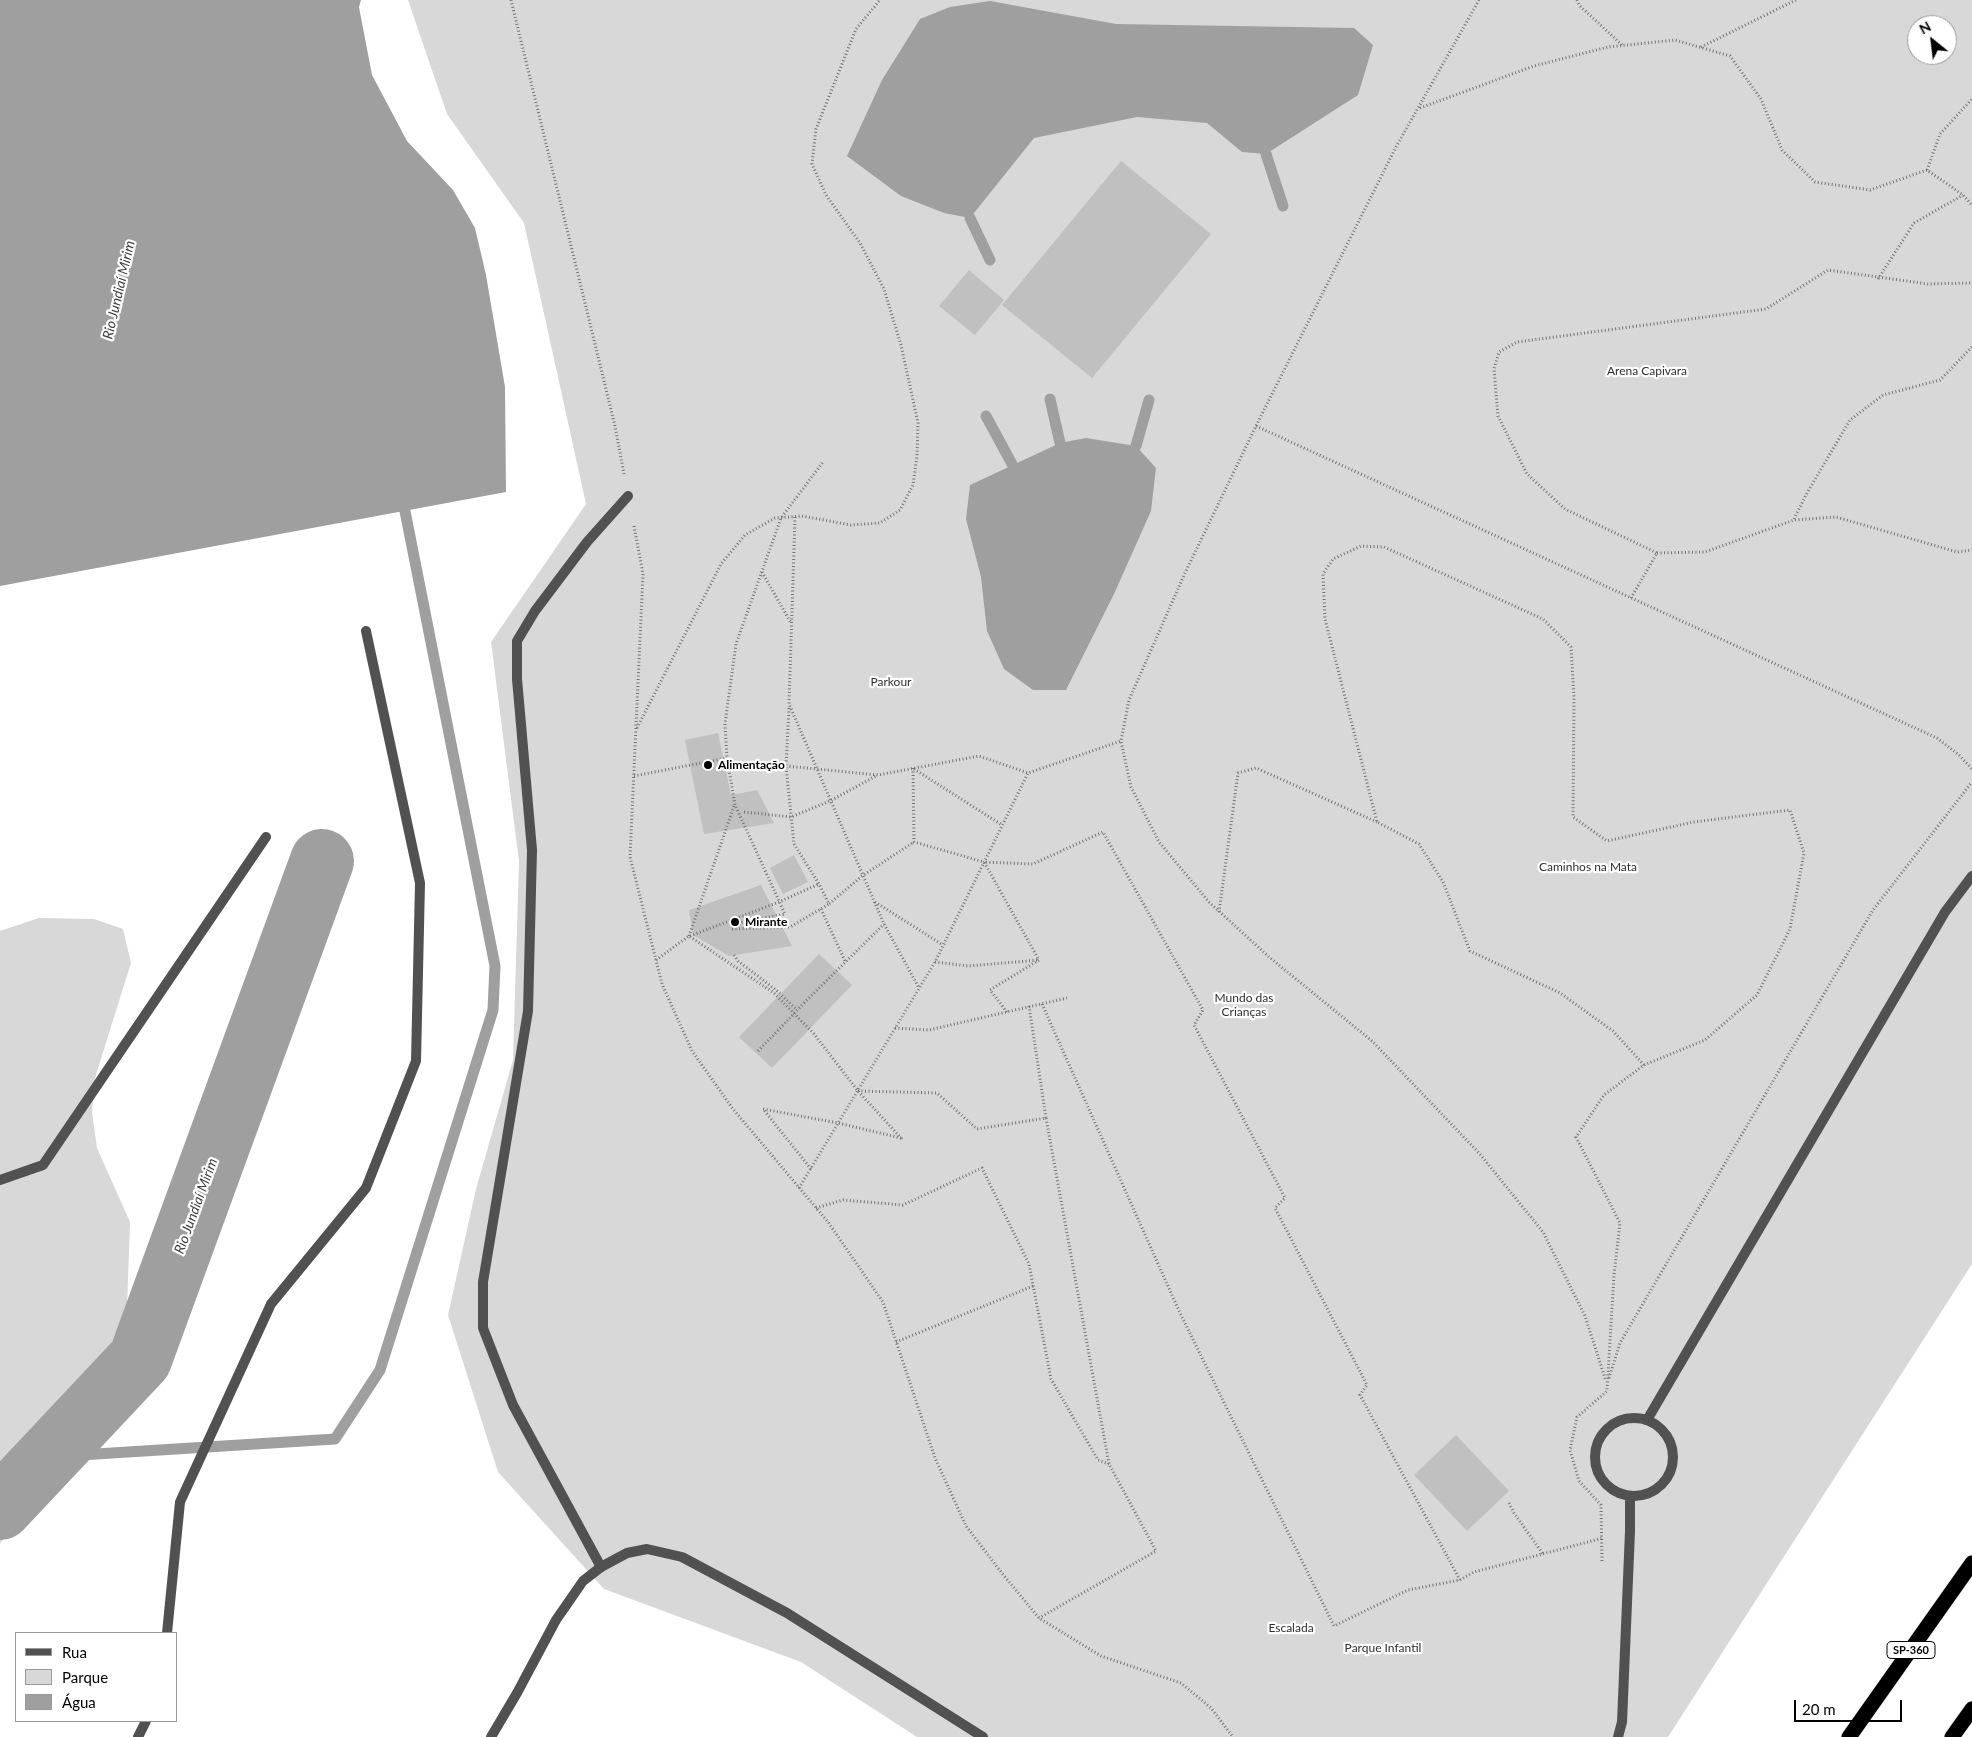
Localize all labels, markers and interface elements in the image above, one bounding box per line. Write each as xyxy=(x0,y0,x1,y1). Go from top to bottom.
north arrow xyxy=(1907,15,1957,65)
text: N xyxy=(1916,17,1934,37)
water label: Rio Jundiaí Mirim xyxy=(99,239,139,341)
park label: Arena Capivara xyxy=(1607,364,1687,378)
park label: Parkour xyxy=(871,675,911,689)
place label: Alimentação xyxy=(718,758,785,772)
marker: Alimentação xyxy=(702,759,714,771)
park label: Caminhos na Mata xyxy=(1539,860,1637,874)
place label: Mirante xyxy=(745,915,787,929)
marker: Mirante xyxy=(729,916,741,928)
park label: Mundo das Crianças xyxy=(1215,991,1273,1019)
water label: Rio Jundiaí Mirim xyxy=(171,1156,221,1256)
park label: Escalada xyxy=(1268,1621,1314,1635)
legend xyxy=(15,1632,178,1722)
park label: Parque Infantil xyxy=(1345,1641,1421,1655)
road number: SP-360 xyxy=(1887,1642,1935,1658)
text: Rua xyxy=(62,1643,87,1661)
text: Parque xyxy=(62,1668,108,1686)
scale bar xyxy=(1797,1690,1904,1722)
text: Água xyxy=(62,1693,96,1711)
text: 20 m xyxy=(1802,1700,1836,1718)

